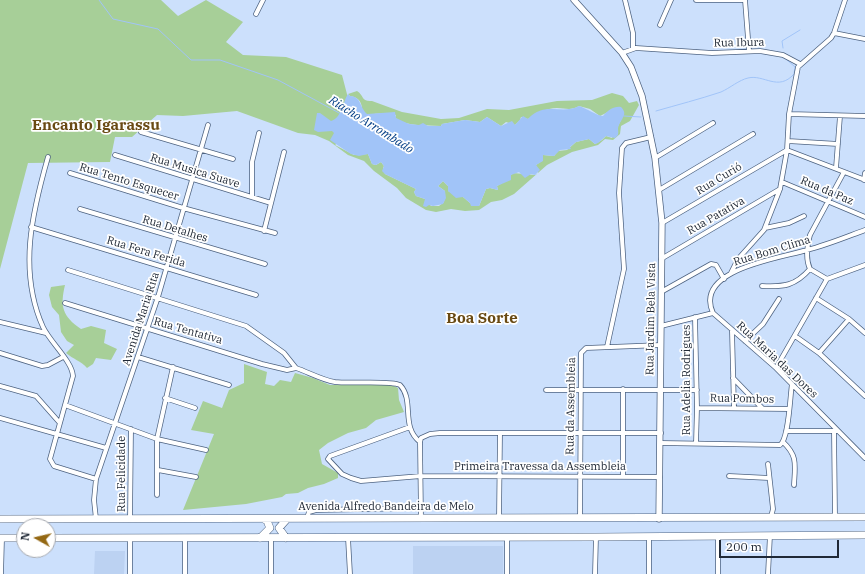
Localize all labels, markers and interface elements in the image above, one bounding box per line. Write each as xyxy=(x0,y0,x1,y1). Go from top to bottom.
street label: Rua Ibura xyxy=(714,36,764,50)
water label: Riacho Arrombado xyxy=(326,93,416,157)
district label: Encanto Igarassu xyxy=(32,117,160,135)
street label: Rua Musica Suave xyxy=(149,151,241,191)
street label: Rua Curió xyxy=(694,160,744,198)
street label: Rua Tento Esquecer xyxy=(78,161,180,203)
street label: Rua da Paz xyxy=(799,174,855,208)
street label: Rua Patativa xyxy=(685,194,747,238)
street label: Rua Detalhes xyxy=(141,213,209,245)
street label: Rua Bom Clima xyxy=(732,233,812,269)
street label: Rua Fera Ferida xyxy=(105,234,187,270)
street label: Rua Jardim Bela Vista xyxy=(643,263,659,375)
street label: Avenida Maria Rita xyxy=(120,270,162,368)
district label: Boa Sorte xyxy=(446,310,518,328)
street label: Rua Tentativa xyxy=(152,315,224,347)
street label: Rua Maria das Dores xyxy=(734,319,820,401)
street label: Rua Adelia Rodrigues xyxy=(680,325,694,435)
street label: Rua da Assembleia xyxy=(564,357,578,455)
street label: Rua Pombos xyxy=(710,392,774,406)
street label: Rua Felicidade xyxy=(115,436,129,512)
street label: Primeira Travessa da Assembleia xyxy=(454,460,626,474)
street label: Avenida Alfredo Bandeira de Melo xyxy=(298,500,474,514)
north arrow xyxy=(16,518,56,558)
text: N xyxy=(18,531,33,542)
scale bar xyxy=(721,532,841,558)
text: 200 m xyxy=(726,539,762,554)

